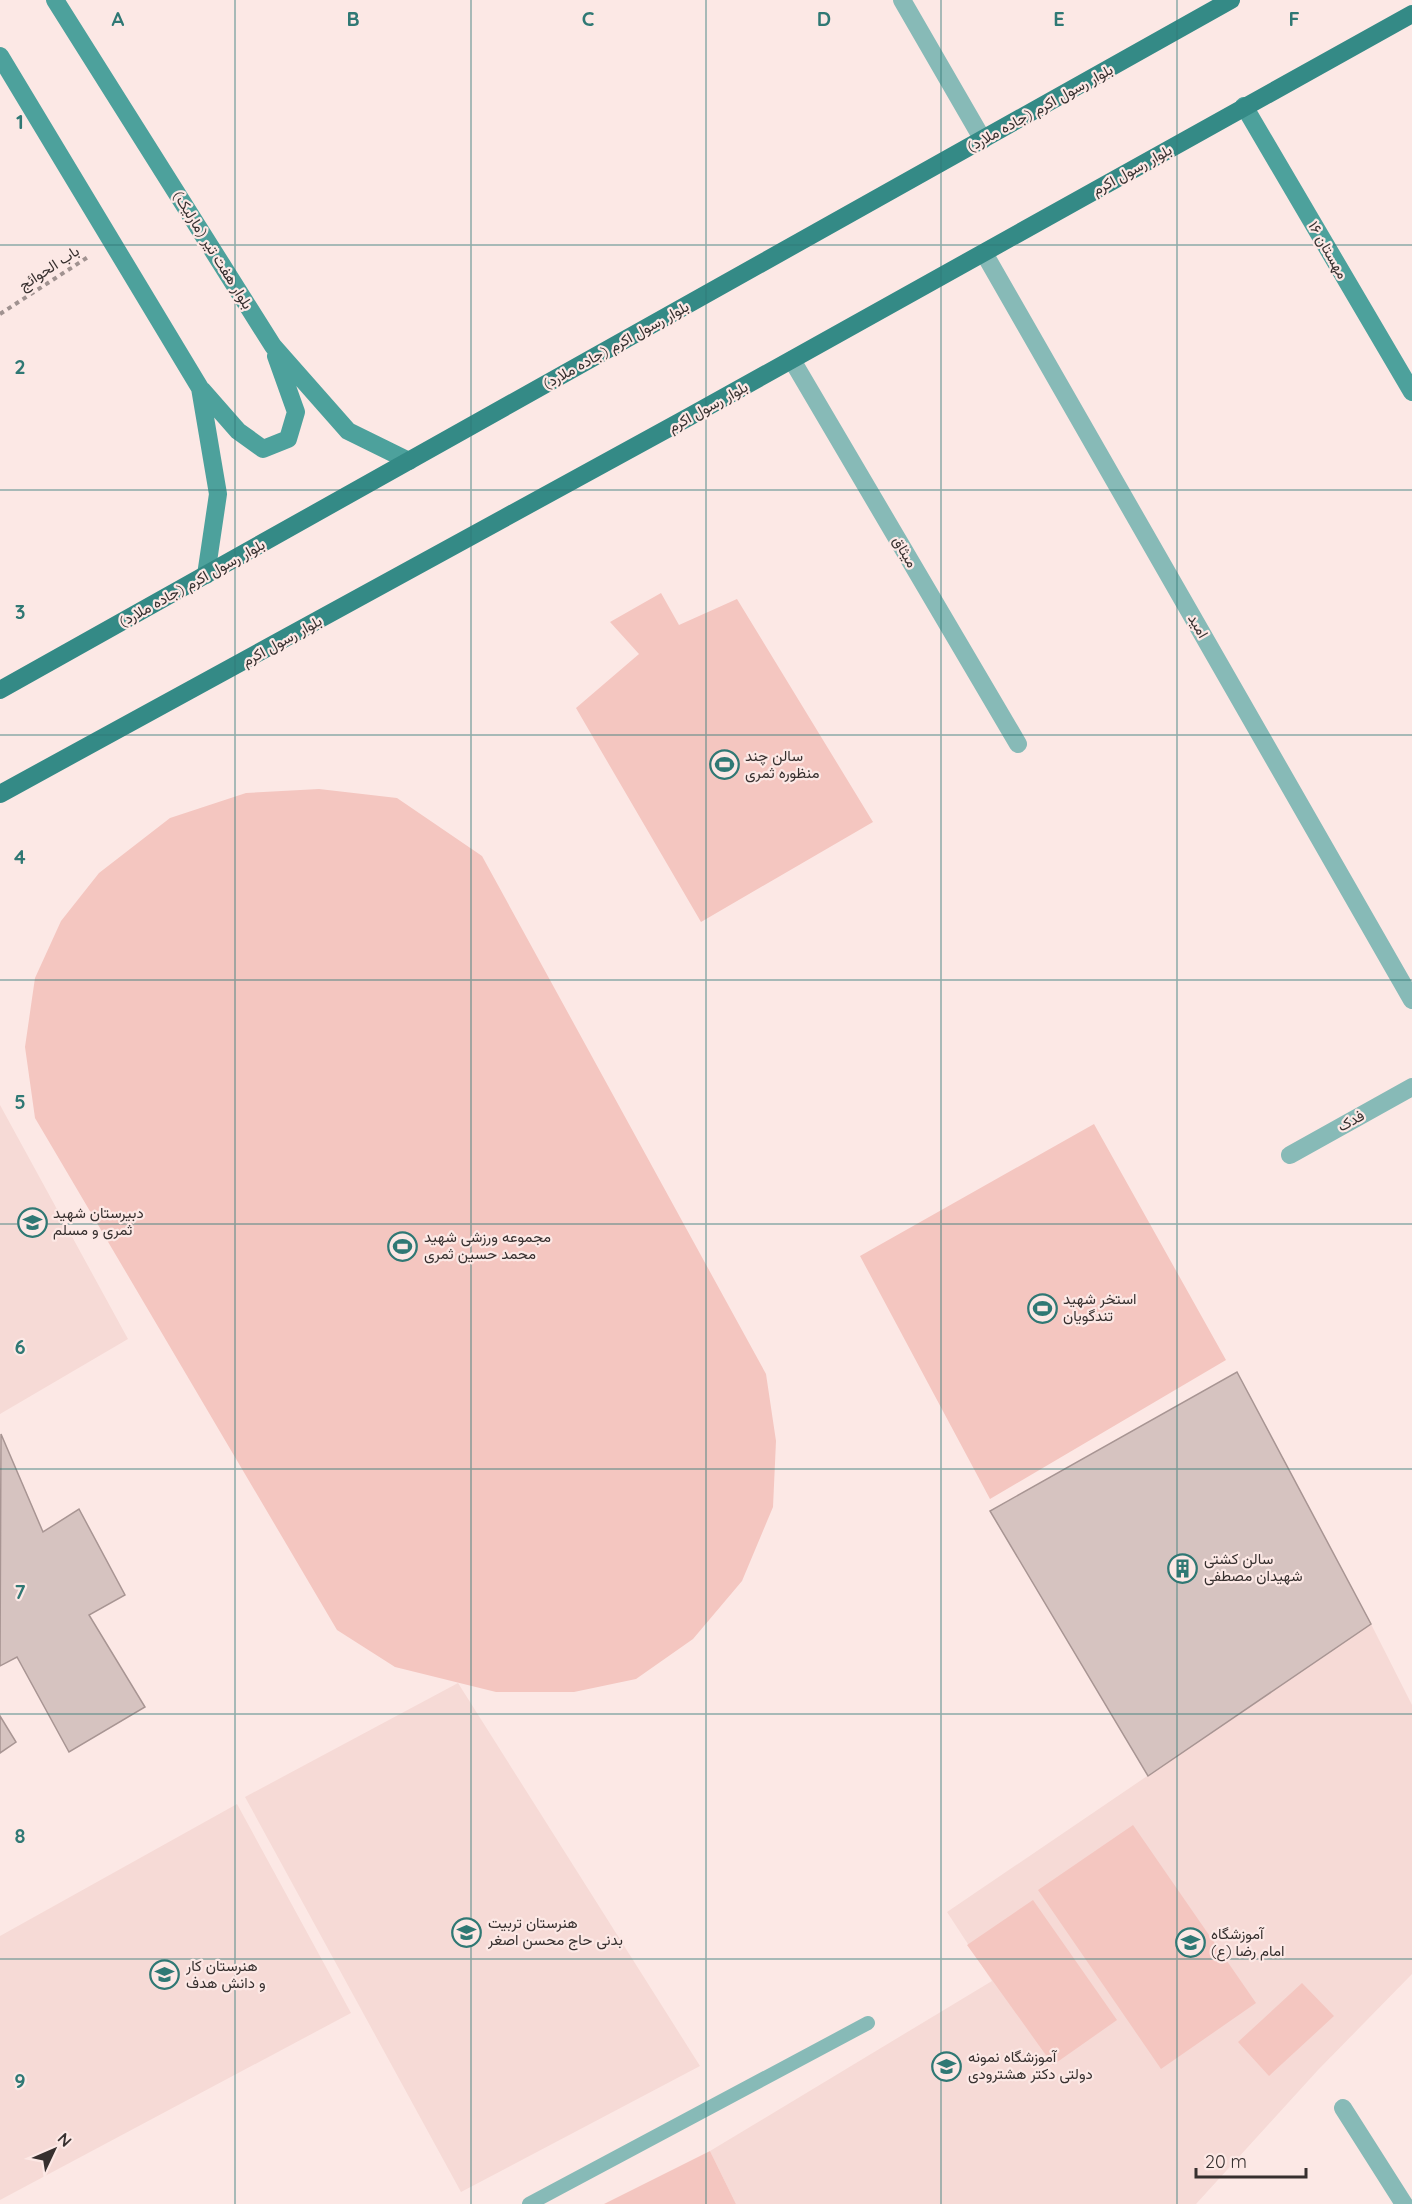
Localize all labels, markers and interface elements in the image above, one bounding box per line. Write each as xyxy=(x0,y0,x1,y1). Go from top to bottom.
text: A xyxy=(112,6,125,31)
text: B xyxy=(346,6,360,31)
text: C xyxy=(582,6,595,31)
text: D xyxy=(817,6,831,31)
text: E xyxy=(1053,6,1065,31)
text: F xyxy=(1288,6,1300,31)
street label: بلوار رسول اکرم (جاده ملارد) xyxy=(963,59,1117,157)
text: 1 xyxy=(16,109,24,134)
street label: بلوار رسول اکرم xyxy=(1088,140,1176,200)
street label: بلوار هفت تیر (مارلیک) xyxy=(169,187,258,312)
street label: مهستان ۱۶ xyxy=(1304,217,1353,282)
street label: باب الحوائج xyxy=(15,241,84,296)
street label: بلوار رسول اکرم (جاده ملارد) xyxy=(539,296,693,394)
text: 2 xyxy=(14,354,26,379)
street label: بلوار رسول اکرم xyxy=(664,377,752,437)
street label: میثاق xyxy=(889,532,922,571)
street label: بلوار رسول اکرم (جاده ملارد) xyxy=(115,534,269,632)
text: 3 xyxy=(15,599,25,624)
street label: امید xyxy=(1184,610,1213,641)
street label: بلوار رسول اکرم xyxy=(238,611,326,671)
place label: سالن چند منظوره ثمری xyxy=(745,746,819,783)
sports icon: سالن چند منظوره ثمری xyxy=(708,749,740,781)
text: 4 xyxy=(14,844,26,869)
text: 5 xyxy=(14,1089,26,1114)
street label: فدک xyxy=(1334,1105,1368,1136)
place label: دبیرستان شهید ثمری و مسلم xyxy=(53,1203,144,1240)
school or university icon: دبیرستان شهید ثمری و مسلم xyxy=(16,1206,48,1238)
place label: مجموعه ورزشی شهید محمد حسین ثمری xyxy=(424,1227,551,1264)
sports icon: مجموعه ورزشی شهید محمد حسین ثمری xyxy=(387,1230,419,1262)
place label: استخر شهید تندگویان xyxy=(1063,1289,1137,1325)
sports icon: استخر شهید تندگویان xyxy=(1026,1292,1058,1324)
text: 6 xyxy=(14,1334,26,1359)
place label: سالن کشتی شهیدان مصطفی xyxy=(1204,1549,1303,1586)
building icon: سالن کشتی شهیدان مصطفی xyxy=(1167,1552,1199,1584)
text: 7 xyxy=(15,1579,26,1604)
text: 8 xyxy=(15,1823,26,1848)
place label: هنرستان تربیت بدنی حاج محسن اصغر xyxy=(487,1913,623,1951)
school or university icon: هنرستان تربیت بدنی حاج محسن اصغر xyxy=(451,1916,483,1948)
place label: آموزشگاه امام رضا (ع) xyxy=(1211,1924,1284,1962)
school or university icon: آموزشگاه امام رضا (ع) xyxy=(1174,1927,1206,1959)
place label: هنرستان کار و دانش هدف xyxy=(185,1956,266,1993)
school or university icon: هنرستان کار و دانش هدف xyxy=(149,1959,181,1991)
place label: آموزشگاه نمونه دولتی دکتر هشترودی xyxy=(968,2047,1093,2084)
school or university icon: آموزشگاه نمونه دولتی دکتر هشترودی xyxy=(931,2050,963,2082)
text: 9 xyxy=(14,2068,26,2093)
north arrow xyxy=(24,2120,84,2180)
text: N xyxy=(54,2128,76,2151)
scale bar xyxy=(1196,2141,1306,2179)
text: 20 m xyxy=(1205,2150,1247,2173)

